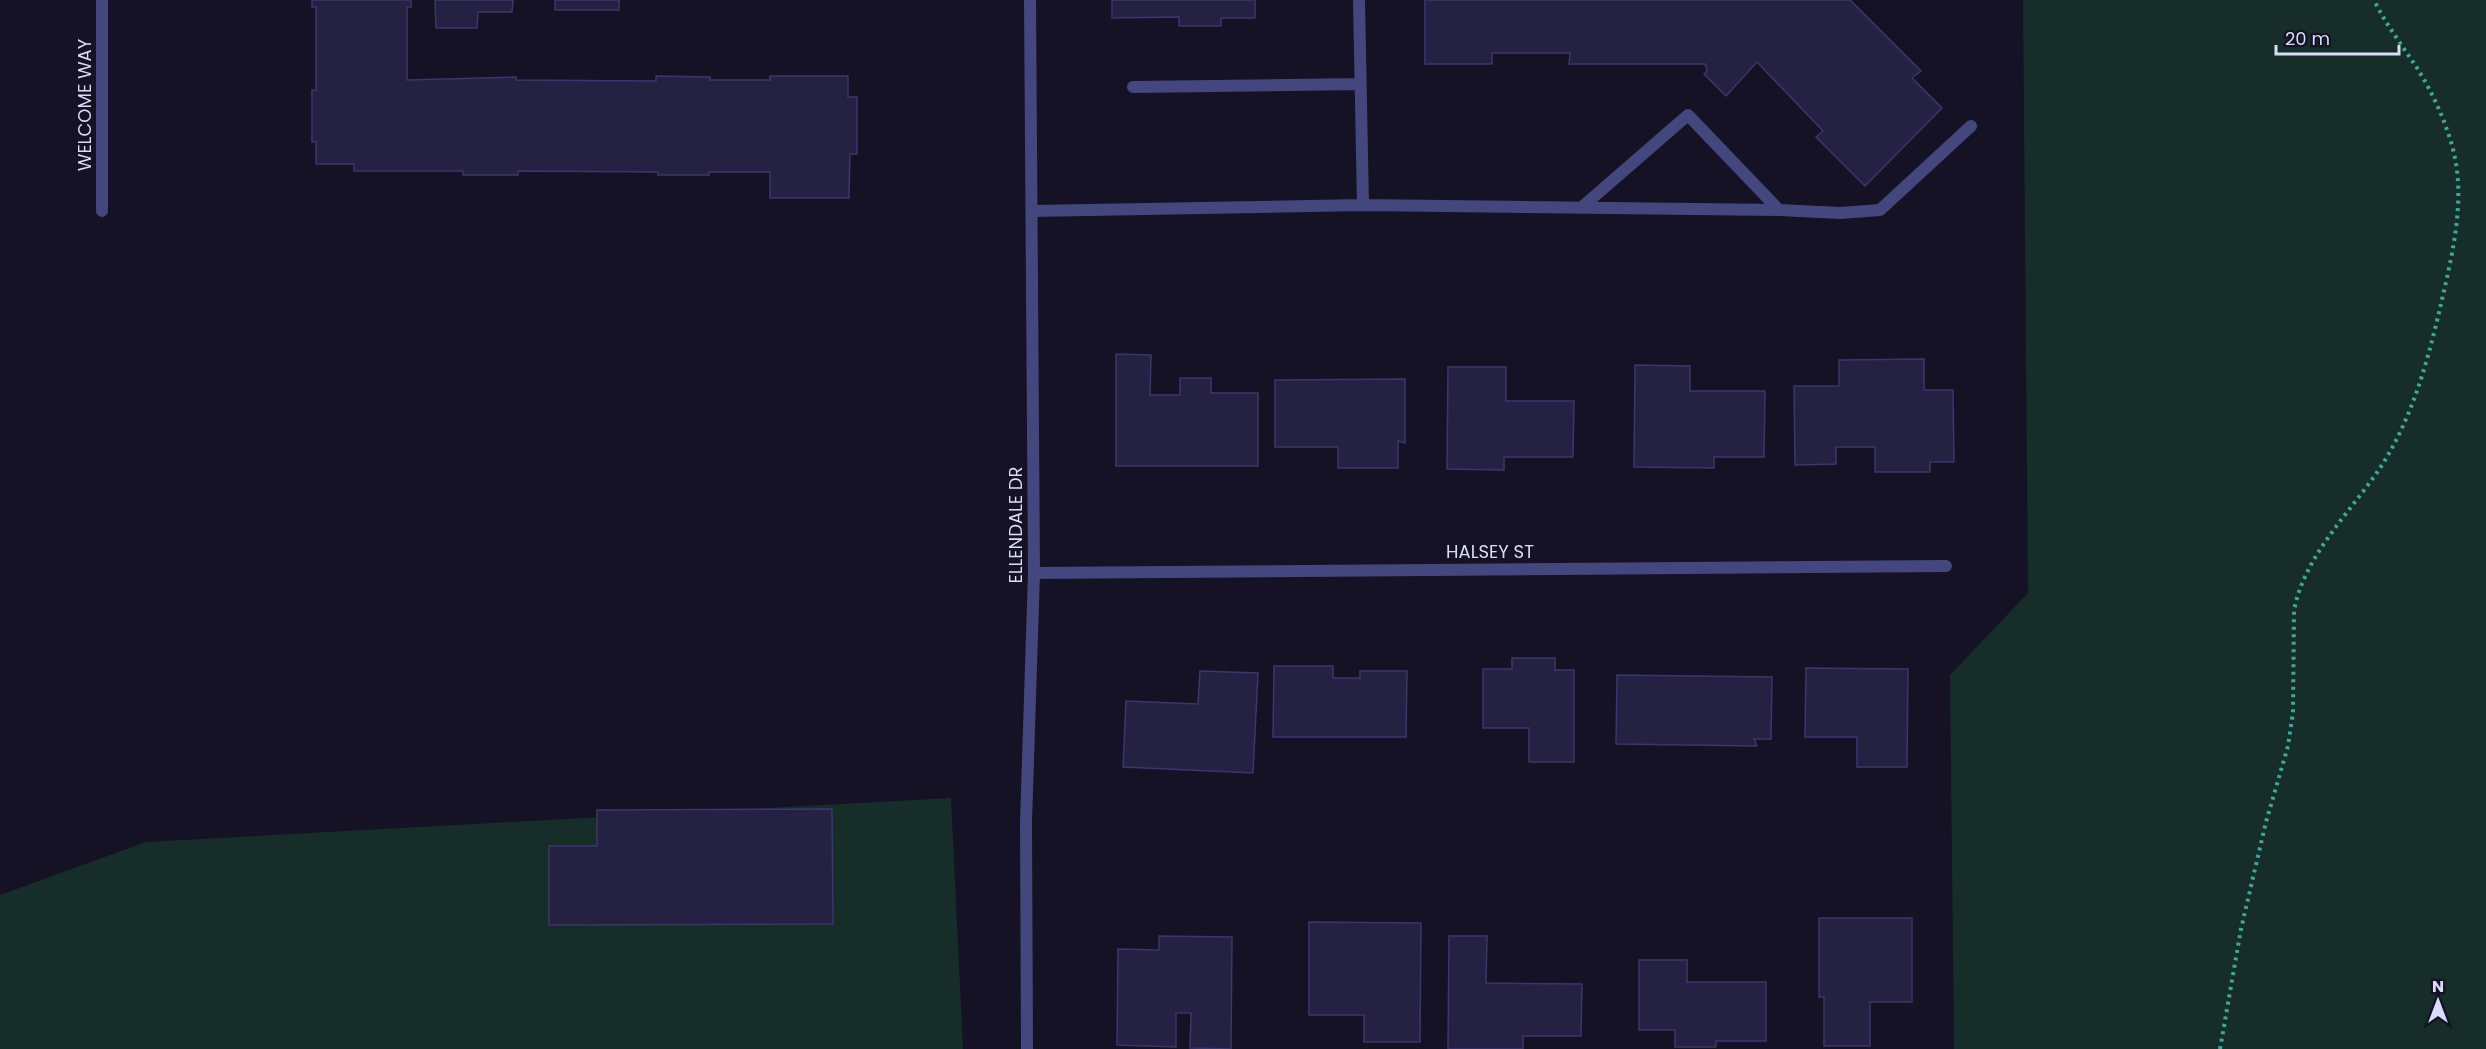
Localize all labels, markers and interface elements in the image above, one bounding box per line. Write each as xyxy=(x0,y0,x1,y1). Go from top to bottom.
scale bar xyxy=(2276,18,2399,56)
text: 20 m xyxy=(2285,26,2330,51)
street label: WELCOME WAY xyxy=(72,38,97,171)
street label: ELLENDALE DR xyxy=(1003,466,1028,584)
street label: HALSEY ST xyxy=(1446,539,1534,564)
north arrow xyxy=(2408,971,2468,1031)
text: N xyxy=(2432,975,2444,998)

